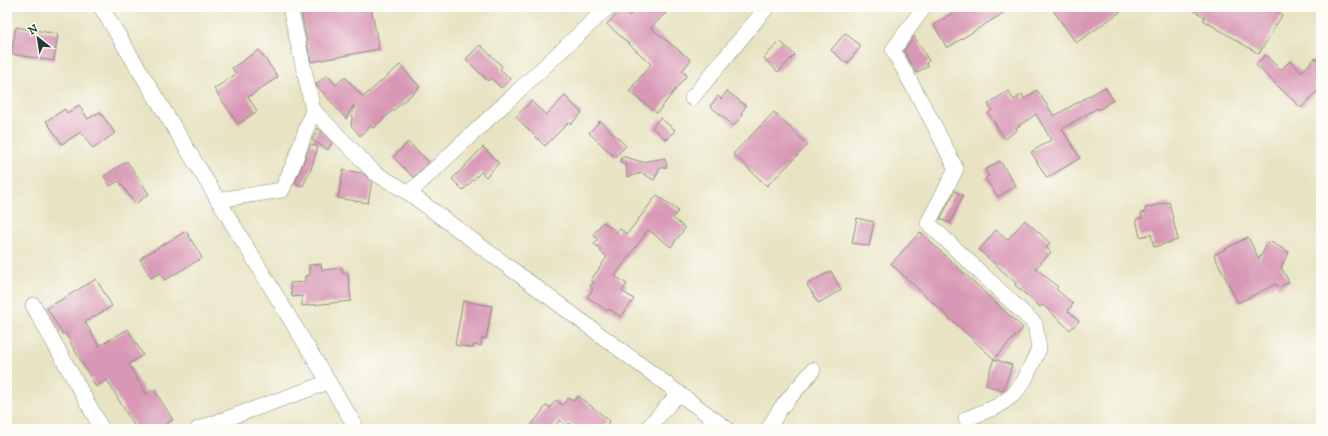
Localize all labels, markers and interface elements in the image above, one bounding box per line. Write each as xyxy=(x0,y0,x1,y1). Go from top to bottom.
north arrow xyxy=(18,18,58,58)
text: N xyxy=(26,22,41,39)

